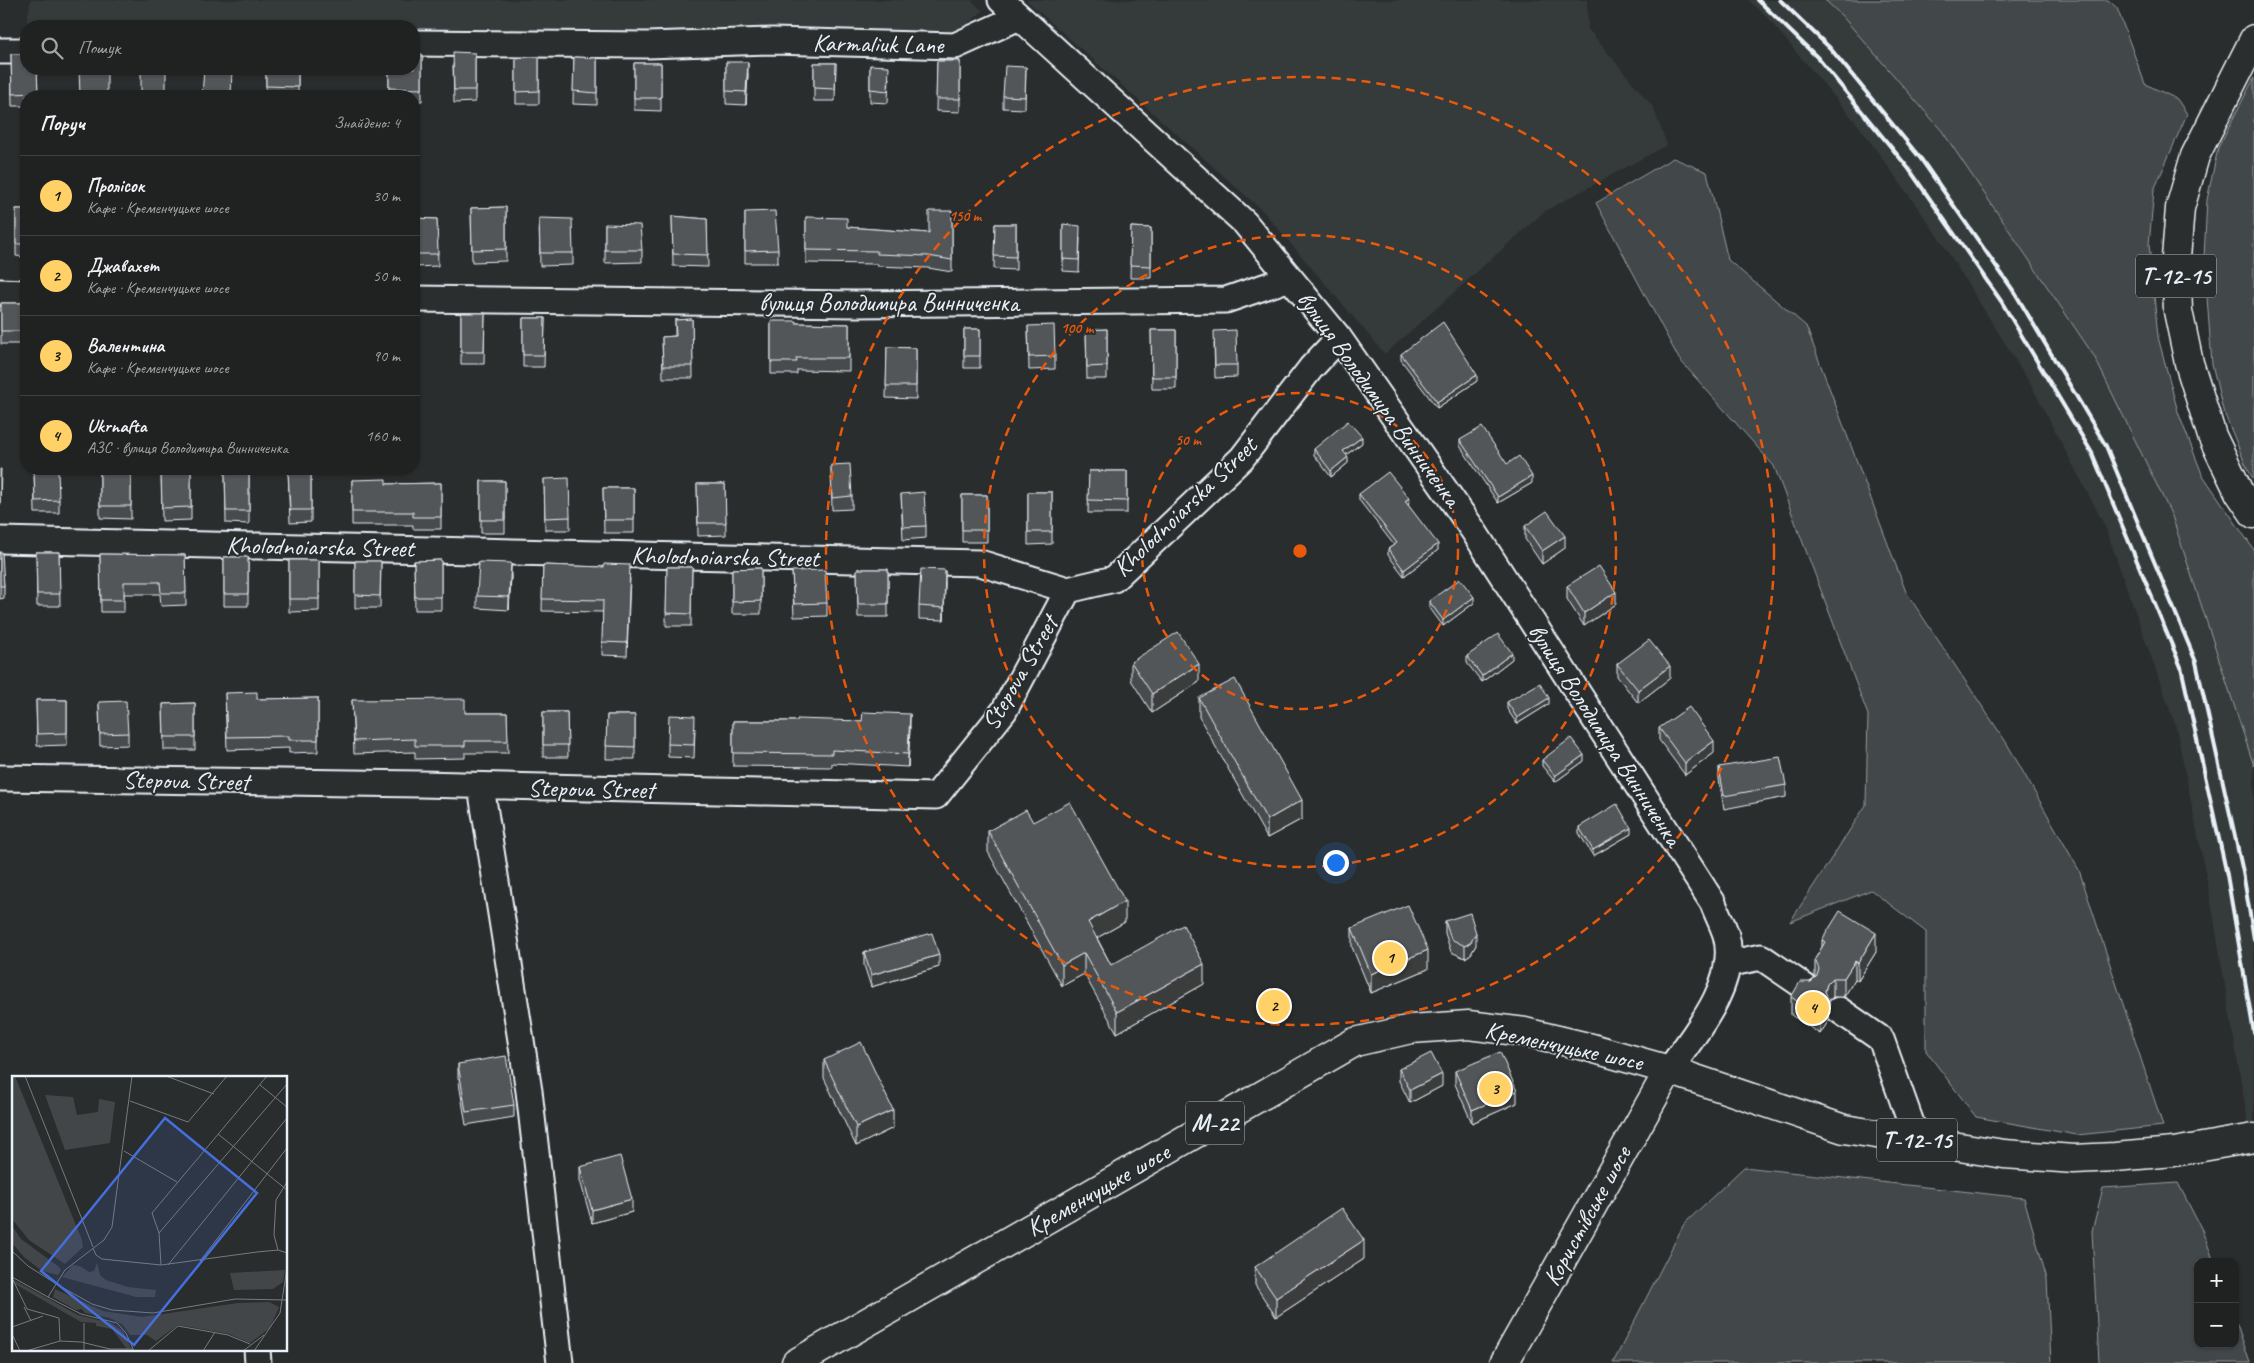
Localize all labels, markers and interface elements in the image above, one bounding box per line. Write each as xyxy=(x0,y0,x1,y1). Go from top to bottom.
search box xyxy=(20,20,420,75)
street label: Karmaliuk Lane xyxy=(813,27,945,61)
icon: search xyxy=(38,34,66,62)
text: Пошук xyxy=(78,36,120,60)
text: Поруч xyxy=(40,110,85,136)
text: Знайдено: 4 xyxy=(334,113,400,133)
text: Пролісок xyxy=(87,174,144,198)
text: 1 xyxy=(52,186,60,206)
text: 30 m xyxy=(373,186,400,206)
text: Кафе · Кременчуцьке шосе xyxy=(87,198,229,218)
text: 150 m xyxy=(949,207,983,226)
text: Джавахет xyxy=(87,254,159,278)
road number: Т-12-15 xyxy=(2136,255,2216,298)
text: 2 xyxy=(52,266,60,286)
text: 50 m xyxy=(373,266,400,286)
text: Кафе · Кременчуцьке шосе xyxy=(87,278,229,298)
street label: вулиця Володимира Винниченка xyxy=(1290,285,1470,516)
street label: вулиця Володимира Винниченка xyxy=(759,287,1022,319)
text: 100 m xyxy=(1061,319,1095,338)
text: Валентина xyxy=(87,334,164,358)
text: 3 xyxy=(52,346,60,366)
text: 90 m xyxy=(373,346,400,366)
text: Кафе · Кременчуцьке шосе xyxy=(87,358,229,378)
text: Ukrnafta xyxy=(87,414,147,438)
text: 4 xyxy=(52,426,60,446)
text: 160 m xyxy=(366,426,400,446)
street label: Kholodnoiarska Street xyxy=(1106,428,1266,584)
text: 50 m xyxy=(1175,431,1202,450)
text: АЗС · вулиця Володимира Винниченка xyxy=(87,438,288,458)
street label: Kholodnoiarska Street xyxy=(226,529,417,565)
street label: Kholodnoiarska Street xyxy=(631,539,822,575)
centre of rings xyxy=(1291,542,1309,560)
street label: Stepova Street xyxy=(975,607,1067,736)
street label: вулиця Володимира Винниченка xyxy=(1521,617,1691,855)
street label: Stepova Street xyxy=(123,764,253,798)
street label: Stepova Street xyxy=(528,772,658,806)
your location xyxy=(1323,850,1349,876)
pin: 1 xyxy=(1374,939,1406,977)
pin: 2 xyxy=(1258,987,1290,1025)
pin: 4 xyxy=(1797,989,1829,1027)
street label: Кременчуцьке шосе xyxy=(1482,1014,1648,1079)
pin: 3 xyxy=(1479,1070,1511,1108)
inset map xyxy=(12,1076,288,1350)
road number: М-22 xyxy=(1186,1102,1244,1144)
road number: Т-12-15 xyxy=(1877,1118,1957,1162)
street label: Кременчуцьке шосе xyxy=(1021,1135,1177,1244)
street label: Користівське шосе xyxy=(1535,1139,1639,1291)
map controls xyxy=(2194,1258,2239,1348)
button: + xyxy=(2194,1258,2239,1303)
button: − xyxy=(2194,1303,2239,1348)

